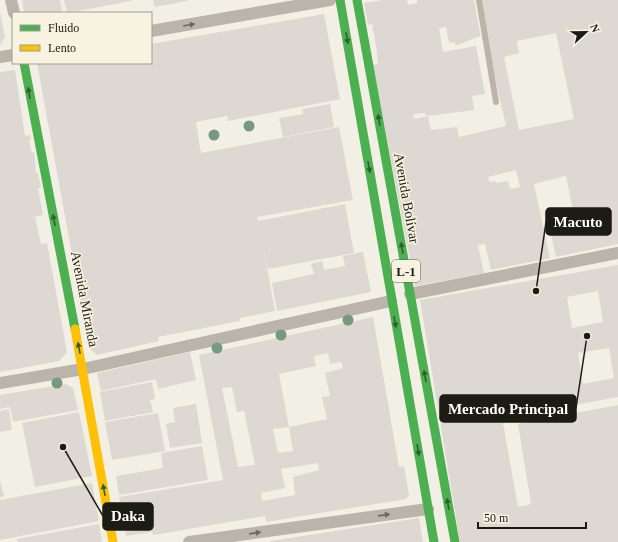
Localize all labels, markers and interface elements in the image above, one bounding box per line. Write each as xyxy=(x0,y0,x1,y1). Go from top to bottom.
legend xyxy=(12,12,152,64)
north arrow xyxy=(566,12,606,52)
text: Fluido xyxy=(48,21,79,35)
one-way arrow xyxy=(183,21,196,27)
text: N xyxy=(588,22,602,34)
one-way arrow xyxy=(344,32,350,45)
text: Lento xyxy=(48,41,76,55)
one-way arrow xyxy=(26,87,32,99)
one-way arrow xyxy=(375,114,381,126)
street label: Avenida Bolívar xyxy=(391,152,422,245)
one-way arrow xyxy=(366,160,372,173)
callout: Macuto xyxy=(546,208,611,235)
one-way arrow xyxy=(51,214,57,227)
text: Macuto xyxy=(553,214,603,230)
one-way arrow xyxy=(399,242,405,254)
street label: Avenida Miranda xyxy=(68,250,101,349)
road number: L-1 xyxy=(392,260,420,282)
one-way arrow xyxy=(392,316,398,328)
one-way arrow xyxy=(76,342,82,354)
one-way arrow xyxy=(422,370,428,382)
callout: Mercado Principal xyxy=(440,395,576,422)
text: Mercado Principal xyxy=(448,401,568,417)
one-way arrow xyxy=(415,444,421,456)
one-way arrow xyxy=(101,484,107,496)
one-way arrow xyxy=(445,498,451,510)
callout: Daka xyxy=(103,503,153,530)
scale bar xyxy=(478,504,586,530)
text: Daka xyxy=(111,508,146,524)
text: 50 m xyxy=(484,511,509,525)
one-way arrow xyxy=(378,512,390,518)
one-way arrow xyxy=(249,530,261,536)

